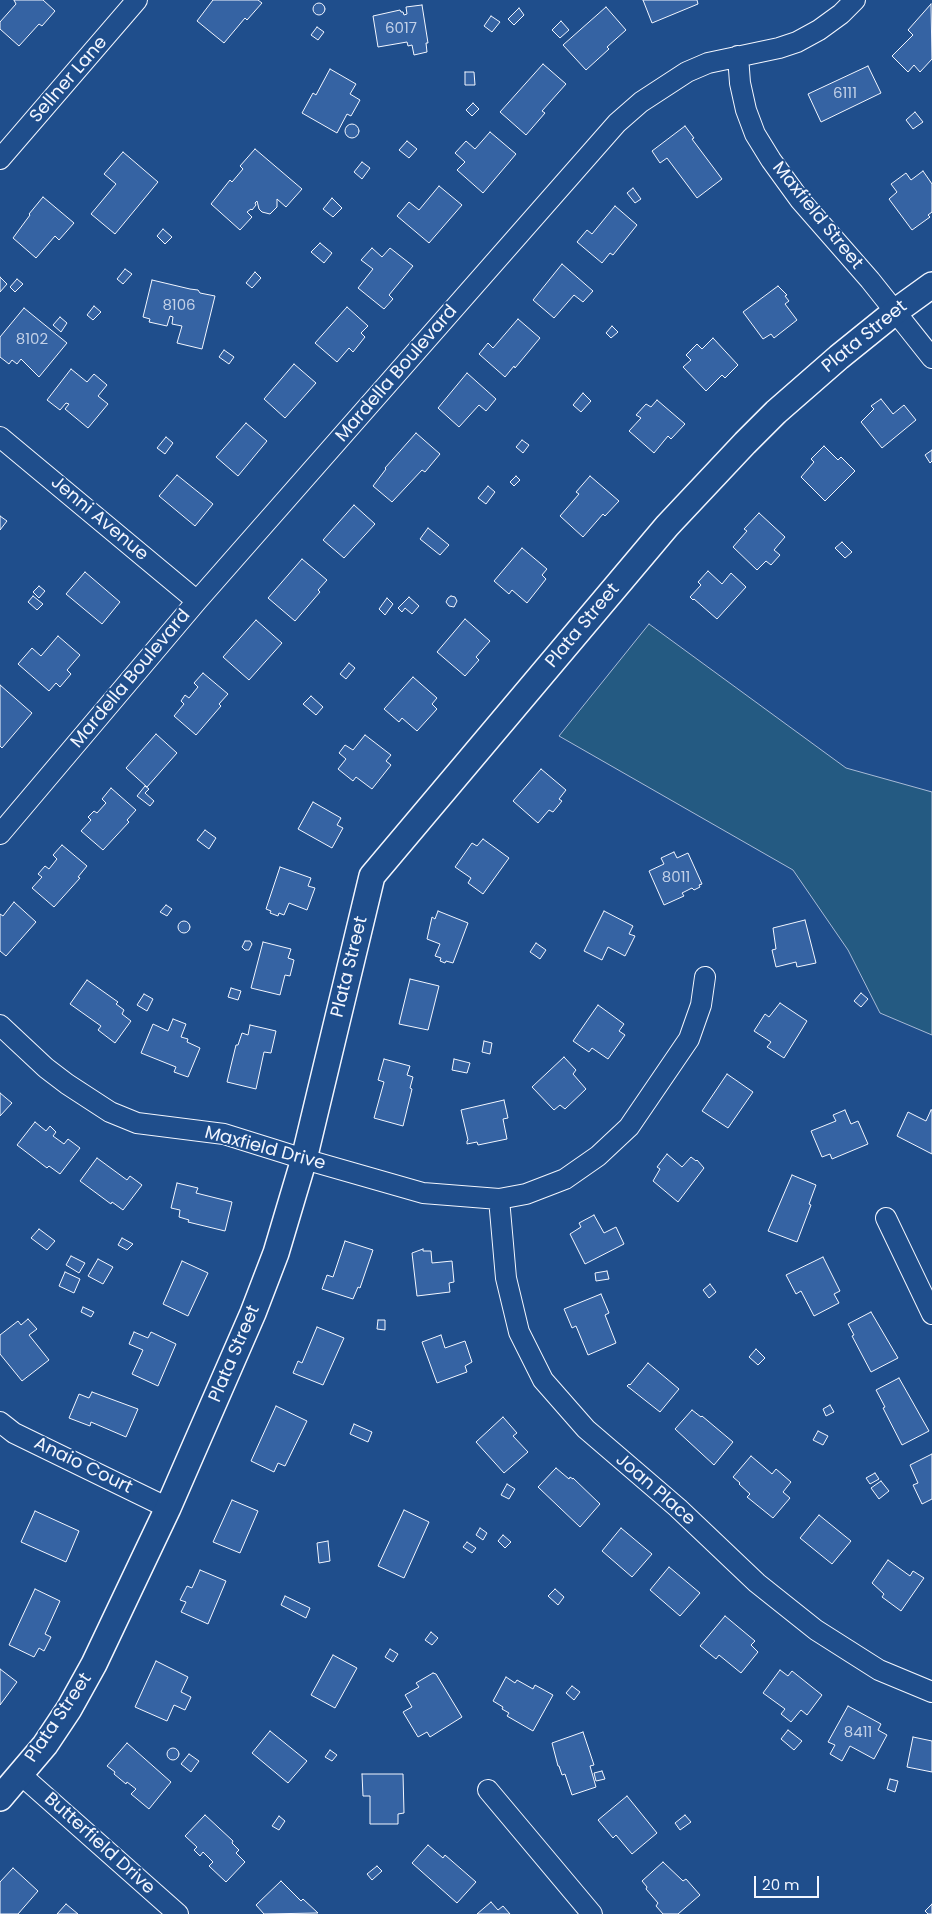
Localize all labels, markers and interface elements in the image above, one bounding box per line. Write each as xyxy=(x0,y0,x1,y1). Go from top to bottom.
house number: 6017 xyxy=(385,20,417,38)
street label: Sellner Lane xyxy=(26,32,112,128)
house number: 6111 xyxy=(833,85,857,103)
street label: Maxfield Street xyxy=(767,158,867,274)
street label: Plata Street xyxy=(818,296,912,378)
house number: 8106 xyxy=(162,297,196,315)
street label: Mardella Boulevard xyxy=(332,301,462,447)
house number: 8102 xyxy=(16,331,48,349)
street label: Jenni Avenue xyxy=(46,472,152,566)
street label: Plata Street xyxy=(542,580,624,672)
street label: Mardella Boulevard xyxy=(67,605,195,753)
house number: 8011 xyxy=(662,869,690,887)
street label: Plata Street xyxy=(327,914,373,1020)
street label: Maxfield Drive xyxy=(202,1122,328,1176)
street label: Plata Street xyxy=(205,1302,265,1406)
street label: Anaio Court xyxy=(30,1433,136,1499)
street label: Joan Place xyxy=(611,1449,699,1531)
street label: Plata Street xyxy=(21,1669,97,1767)
house number: 8411 xyxy=(844,1724,872,1742)
street label: Butterfield Drive xyxy=(39,1789,159,1899)
scale bar xyxy=(757,1866,822,1898)
text: 20 m xyxy=(762,1874,800,1895)

